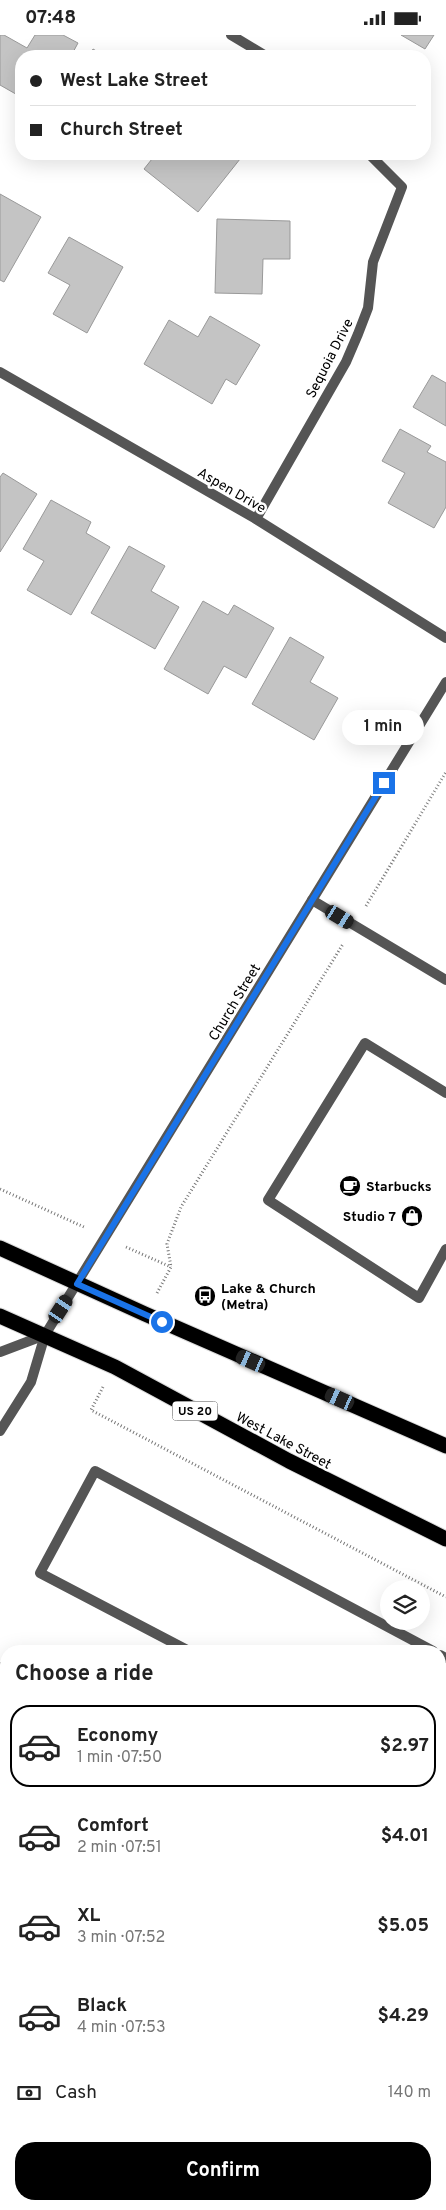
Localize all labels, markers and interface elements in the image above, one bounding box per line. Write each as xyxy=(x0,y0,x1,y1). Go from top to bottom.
text: 07:48 xyxy=(25,6,76,30)
text: West Lake Street xyxy=(60,69,208,93)
text: Church Street xyxy=(60,118,183,142)
street label: Sequoia Drive xyxy=(303,316,358,401)
street label: Aspen Drive xyxy=(194,465,268,518)
callout: 1 min xyxy=(343,711,425,745)
text: 1 min xyxy=(364,717,402,737)
route end xyxy=(373,772,395,794)
car xyxy=(323,903,356,931)
street label: Church Street xyxy=(206,961,265,1044)
cafe icon: Starbucks xyxy=(338,1174,362,1198)
place label: Starbucks xyxy=(366,1179,432,1196)
shop icon: Studio 7 xyxy=(400,1204,424,1228)
place label: Studio 7 xyxy=(343,1209,396,1226)
place label: Lake & Church (Metra) xyxy=(221,1281,316,1314)
bus stop icon: Lake & Church (Metra) xyxy=(193,1284,217,1308)
car xyxy=(46,1292,75,1326)
route start xyxy=(151,1311,173,1333)
car xyxy=(234,1348,267,1374)
car xyxy=(323,1386,356,1412)
road number: US 20 xyxy=(172,1401,218,1420)
street label: West Lake Street xyxy=(233,1409,334,1474)
map controls xyxy=(380,1580,430,1630)
button: layers xyxy=(380,1580,430,1630)
text: Choose a ride xyxy=(15,1661,153,1688)
icon: car xyxy=(17,1724,62,1769)
text: Economy xyxy=(77,1724,158,1748)
text: $2.97 xyxy=(380,1734,429,1758)
text: 1 min · 07:50 xyxy=(77,1748,162,1768)
icon: car xyxy=(17,1814,62,1859)
text: Comfort xyxy=(77,1814,149,1838)
text: $4.01 xyxy=(381,1824,429,1848)
text: 2 min · 07:51 xyxy=(77,1838,162,1858)
icon: car xyxy=(17,1904,62,1949)
text: XL xyxy=(77,1904,100,1928)
text: $5.05 xyxy=(377,1914,429,1938)
text: 3 min · 07:52 xyxy=(77,1928,165,1948)
icon: car xyxy=(17,1994,62,2039)
text: Black xyxy=(77,1994,127,2018)
text: $4.29 xyxy=(377,2004,429,2028)
text: 4 min · 07:53 xyxy=(77,2018,166,2038)
icon: cash xyxy=(15,2079,43,2107)
text: Cash xyxy=(55,2081,97,2105)
text: 140 m xyxy=(388,2083,431,2103)
button: Confirm xyxy=(15,2142,431,2200)

